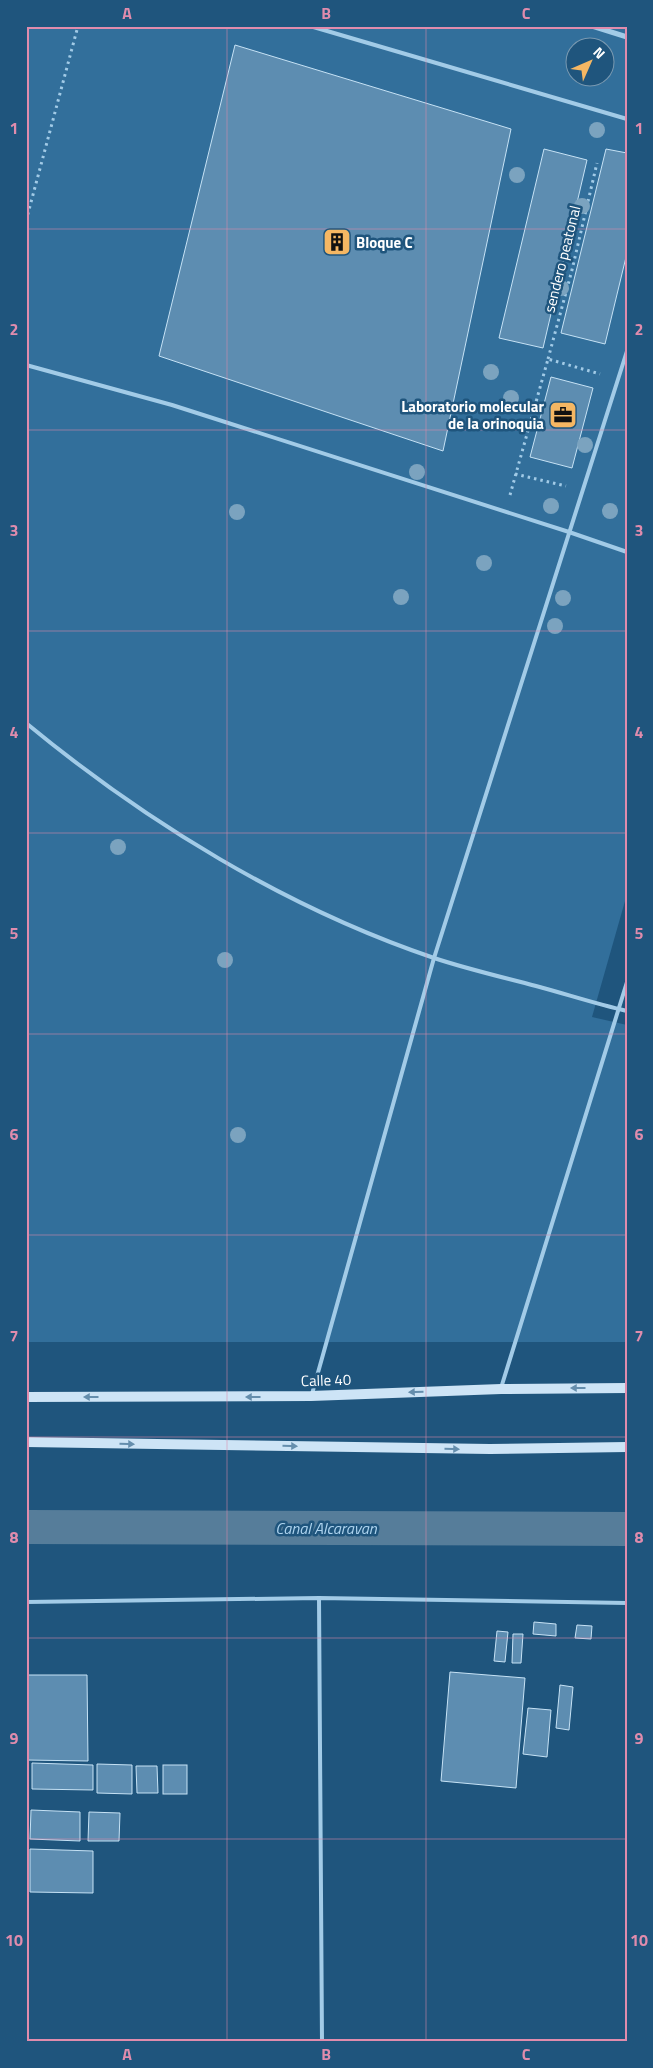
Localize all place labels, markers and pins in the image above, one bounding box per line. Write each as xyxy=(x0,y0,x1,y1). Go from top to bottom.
building icon: Bloque C xyxy=(322,227,352,257)
place label: Bloque C xyxy=(356,231,413,254)
place label: Laboratorio molecular de la orinoquia xyxy=(401,395,544,435)
office icon: Laboratorio molecular de la orinoquia xyxy=(548,400,578,430)

